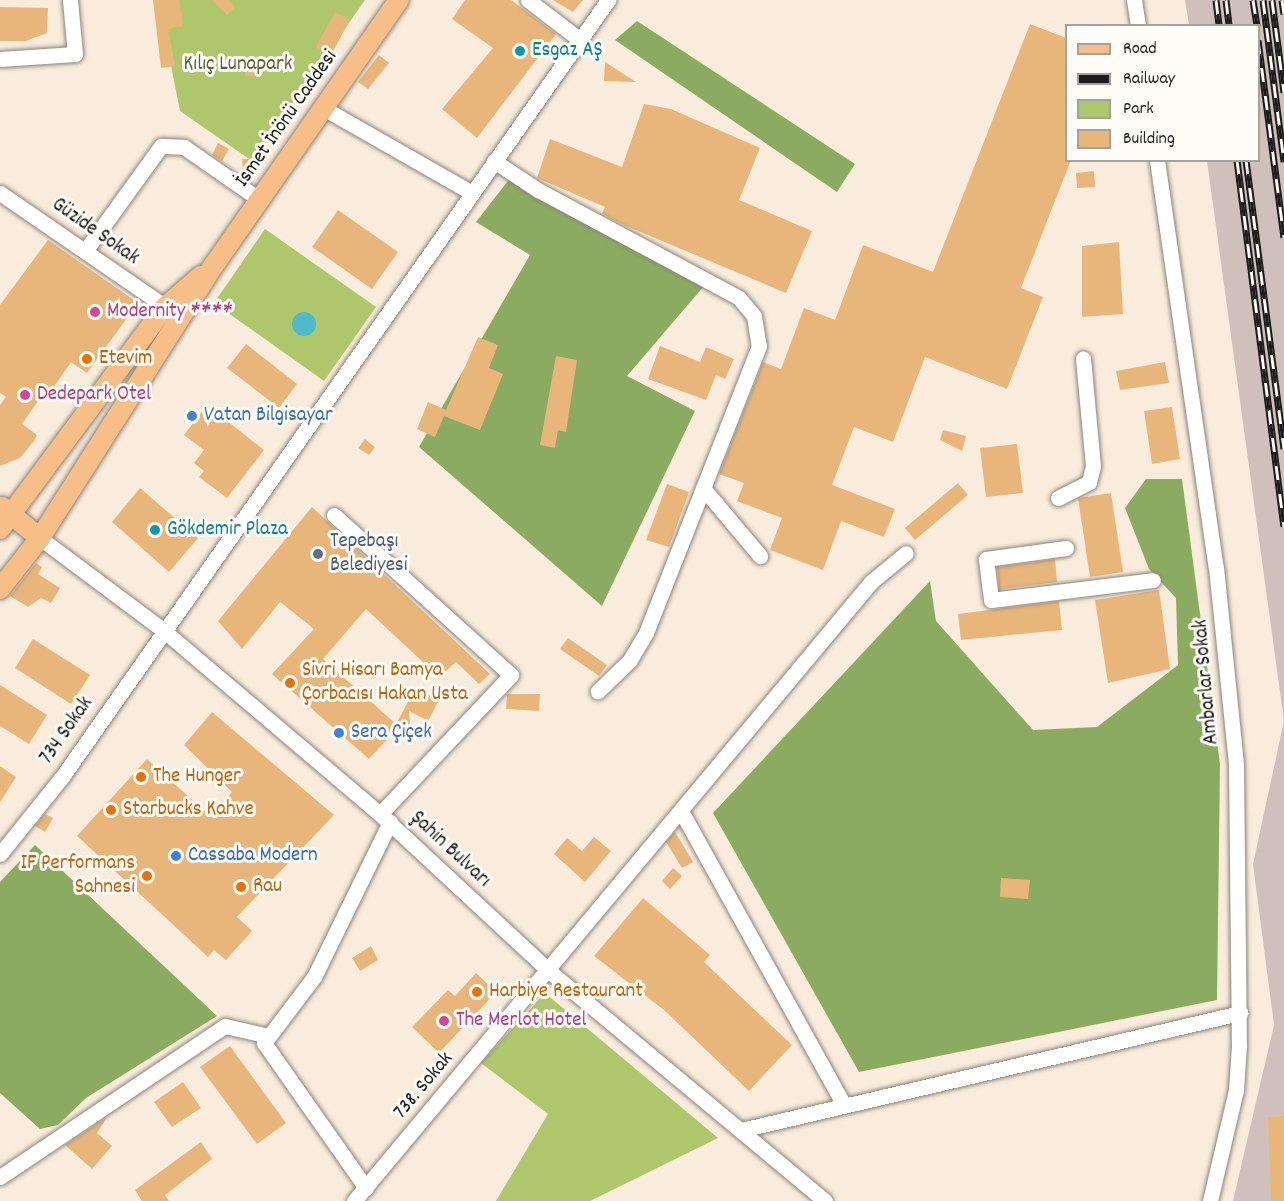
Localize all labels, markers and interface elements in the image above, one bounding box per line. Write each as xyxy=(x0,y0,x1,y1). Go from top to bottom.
legend xyxy=(1065,24,1260,162)
text: Road xyxy=(1123,37,1157,62)
place label: Esgaz AŞ xyxy=(532,38,602,64)
marker: Esgaz AŞ xyxy=(513,44,527,58)
street label: İsmet İnönü Caddesi xyxy=(230,46,344,192)
park label: Kılıç Lunapark xyxy=(184,52,292,78)
text: Railway xyxy=(1123,67,1175,92)
text: Park xyxy=(1123,97,1154,122)
text: Building xyxy=(1123,127,1175,152)
street label: Güzide Sokak xyxy=(46,193,144,271)
place label: Modernity **** xyxy=(107,299,233,325)
marker: Modernity **** xyxy=(88,305,102,319)
place label: Etevim xyxy=(99,346,153,372)
marker: Etevim xyxy=(80,352,94,366)
place label: Dedepark Otel xyxy=(37,382,151,408)
marker: Dedepark Otel xyxy=(18,388,32,402)
place label: Vatan Bilgisayar xyxy=(204,403,333,429)
marker: Vatan Bilgisayar xyxy=(185,409,199,423)
place label: Gökdemir Plaza xyxy=(167,517,288,543)
marker: Gökdemir Plaza xyxy=(148,523,162,537)
place label: Tepebaşı Belediyesi xyxy=(330,529,408,579)
marker: Tepebaşı Belediyesi xyxy=(311,547,325,561)
street label: Ambarlar Sokak xyxy=(1189,618,1225,746)
place label: Sivri Hisarı Bamya Çorbacısı Hakan Usta xyxy=(302,658,468,708)
marker: Sivri Hisarı Bamya Çorbacısı Hakan Usta xyxy=(283,676,297,690)
street label: 734 Sokak xyxy=(35,692,99,770)
place label: Sera Çiçek xyxy=(351,720,432,746)
marker: Sera Çiçek xyxy=(332,726,346,740)
place label: The Hunger xyxy=(153,764,241,790)
marker: The Hunger xyxy=(134,770,148,784)
place label: Starbucks Kahve xyxy=(123,797,254,823)
marker: Starbucks Kahve xyxy=(104,803,118,817)
street label: Şahin Bulvarı xyxy=(405,806,495,894)
place label: Cassaba Modern xyxy=(188,843,318,869)
marker: Cassaba Modern xyxy=(169,849,183,863)
place label: IF Performans Sahnesi xyxy=(20,851,135,901)
marker: IF Performans Sahnesi xyxy=(140,869,154,883)
place label: Rau xyxy=(253,874,282,900)
marker: Rau xyxy=(234,880,248,894)
place label: Harbiye Restaurant xyxy=(489,979,643,1005)
marker: Harbiye Restaurant xyxy=(470,985,484,999)
place label: The Merlot Hotel xyxy=(456,1008,586,1034)
marker: The Merlot Hotel xyxy=(437,1014,451,1028)
street label: 738. Sokak xyxy=(389,1047,459,1125)

